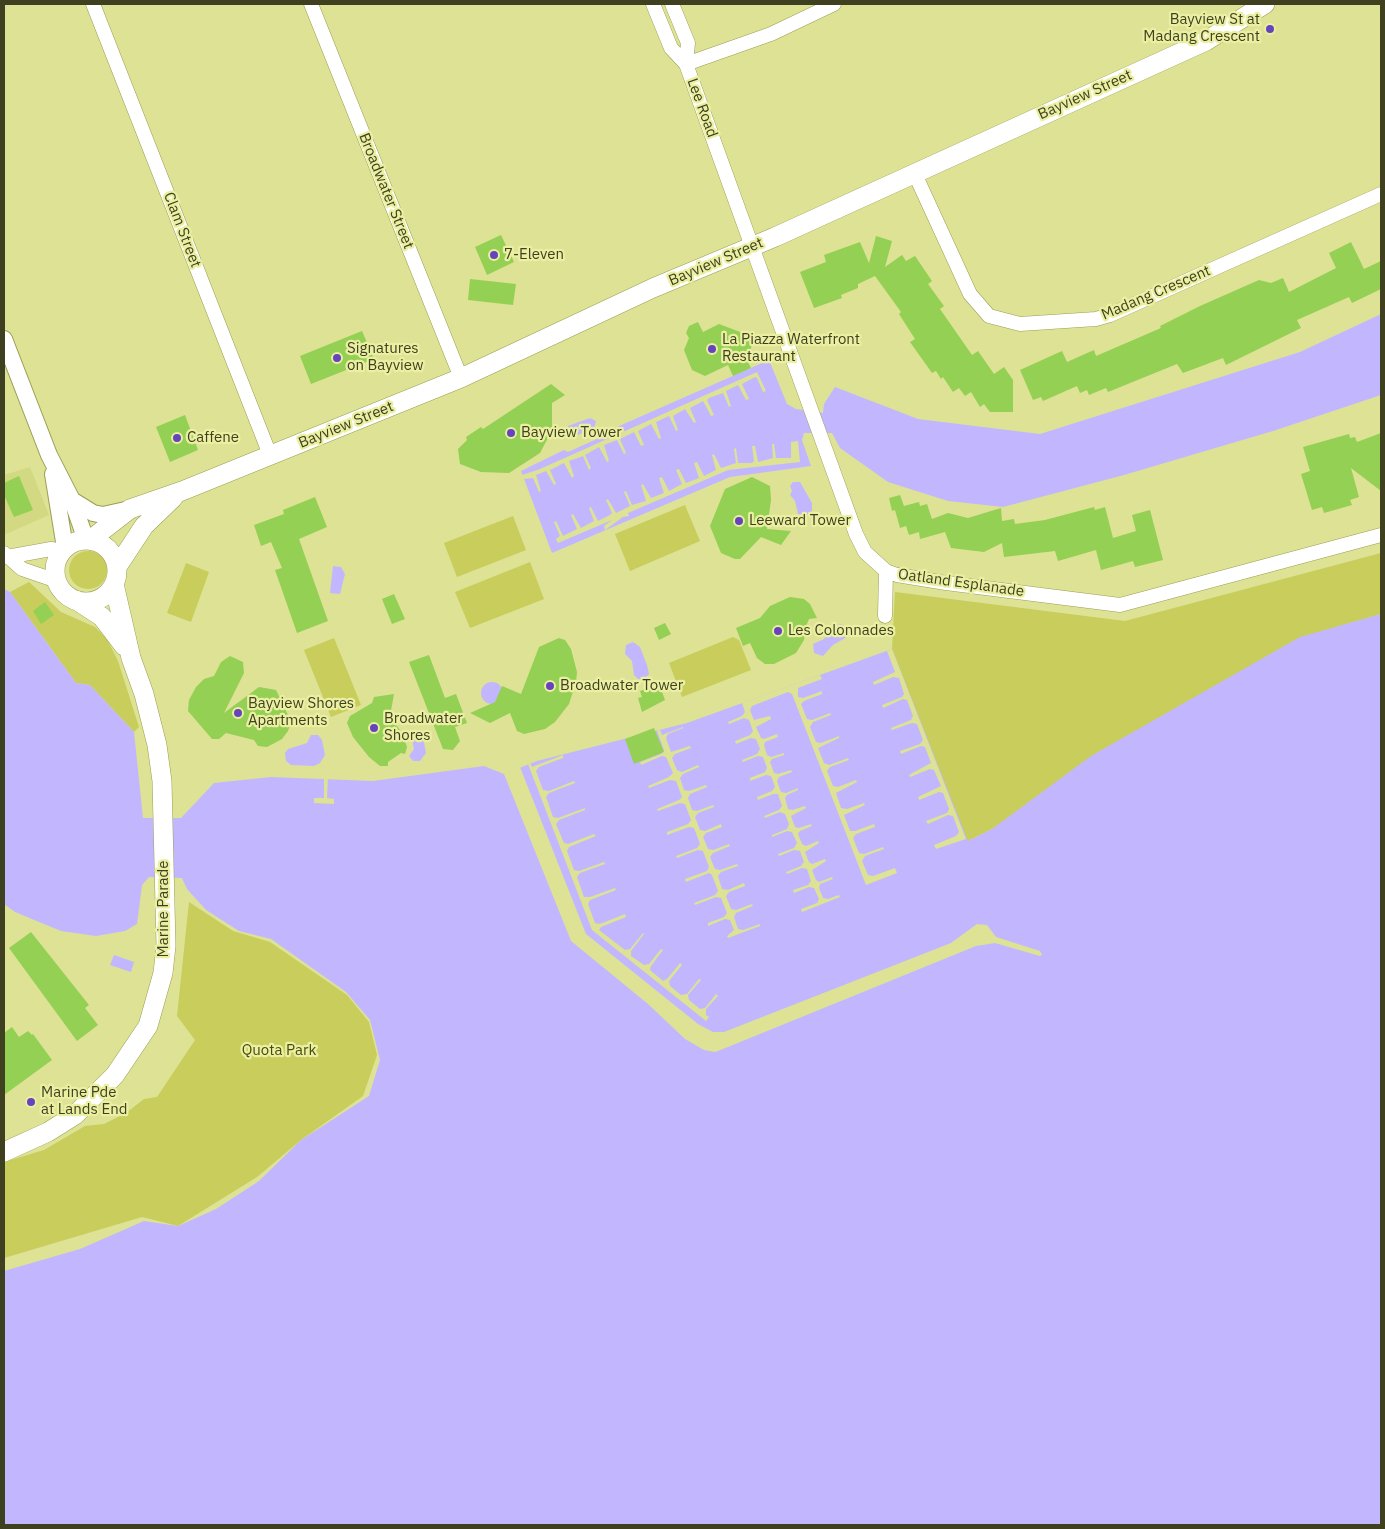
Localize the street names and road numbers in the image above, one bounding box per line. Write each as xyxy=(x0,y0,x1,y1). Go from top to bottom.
street label: Bayview Street xyxy=(1035,66,1135,124)
street label: Lee Road xyxy=(683,76,721,140)
street label: Broadwater Street xyxy=(355,130,417,252)
street label: Clam Street xyxy=(159,190,205,270)
street label: Bayview Street xyxy=(666,234,766,290)
street label: Madang Crescent xyxy=(1099,262,1213,324)
street label: Bayview Street xyxy=(296,398,396,452)
street label: Oatland Esplanade xyxy=(897,565,1025,601)
street label: Marine Parade xyxy=(155,860,173,958)

